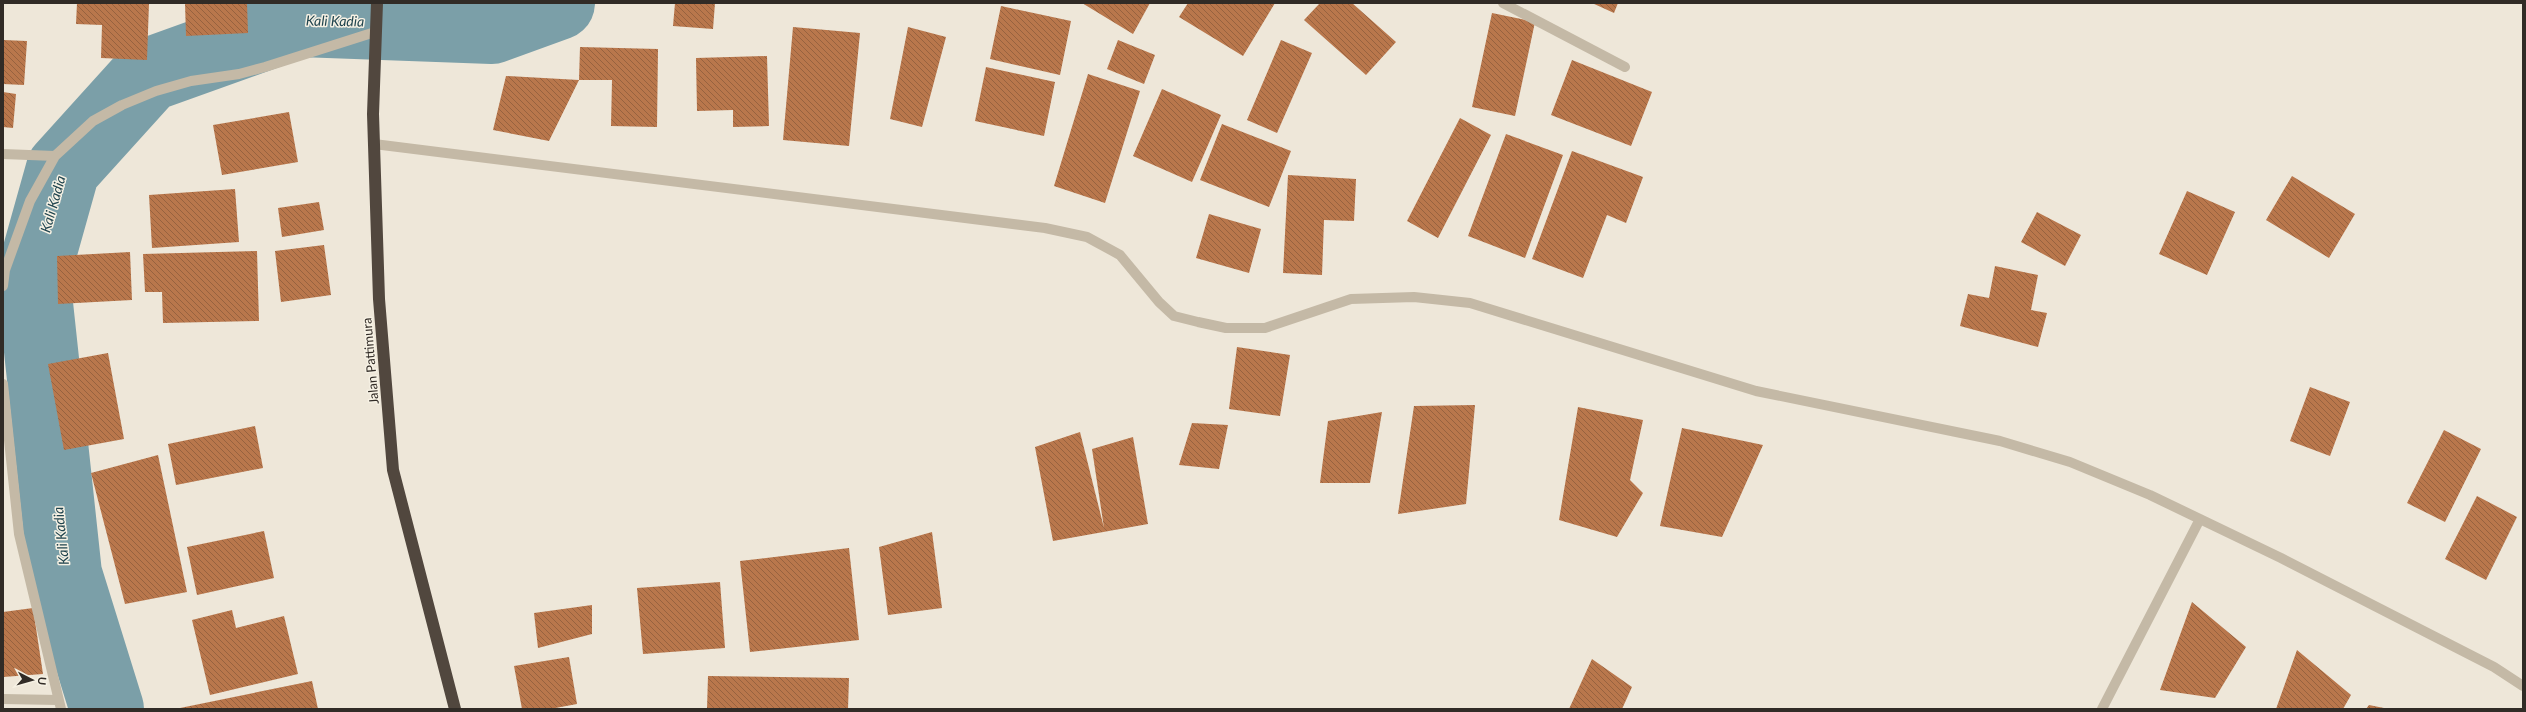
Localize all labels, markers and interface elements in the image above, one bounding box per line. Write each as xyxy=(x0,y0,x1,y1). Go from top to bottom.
water label: Kali Kadia xyxy=(306,11,364,30)
water label: Kali Kadia xyxy=(36,173,69,234)
street label: Jalan Pattimura xyxy=(358,317,382,405)
water label: Kali Kadia xyxy=(49,506,72,566)
north arrow xyxy=(12,660,52,700)
text: U xyxy=(36,676,49,686)

